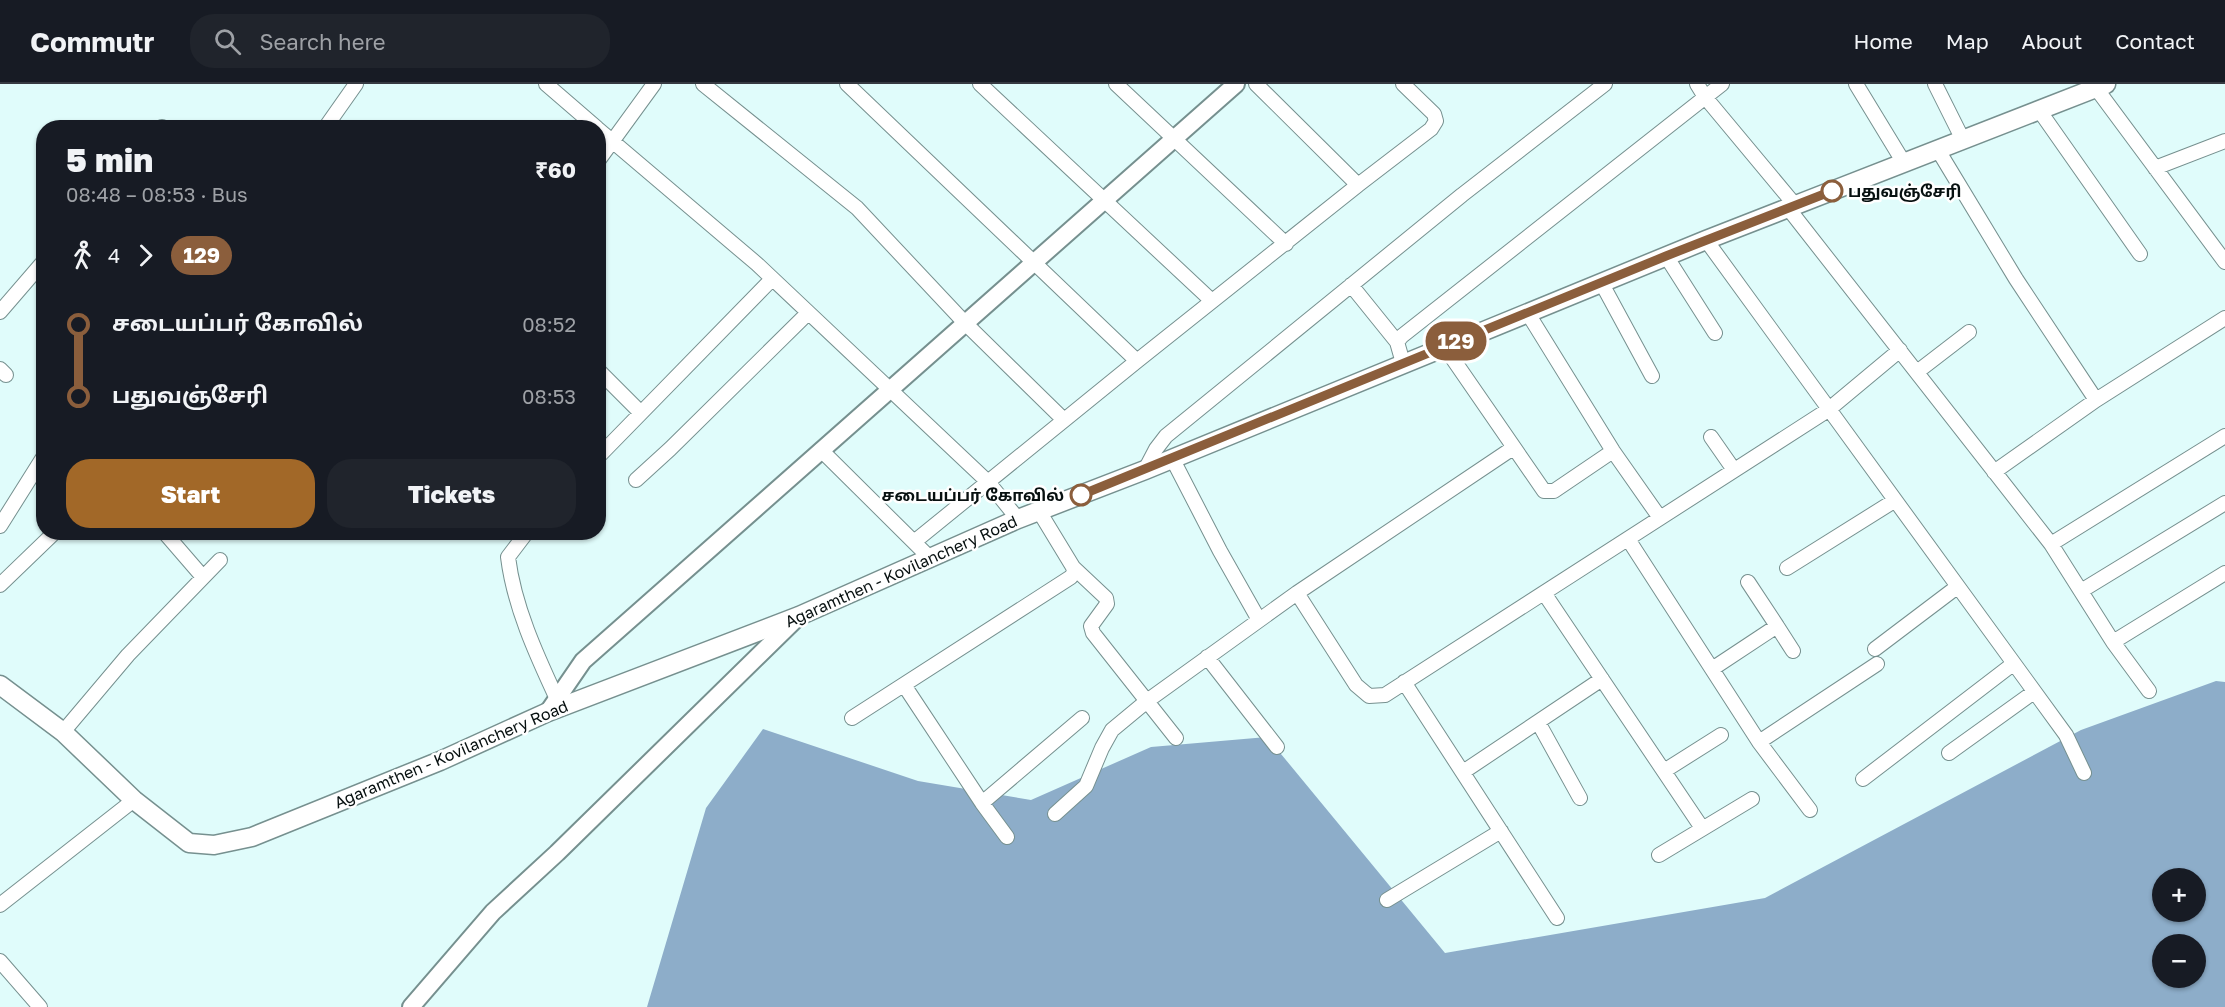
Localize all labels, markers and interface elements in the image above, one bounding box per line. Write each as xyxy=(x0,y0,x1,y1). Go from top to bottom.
search box xyxy=(190,14,610,68)
text: Commutr xyxy=(30,25,154,58)
icon: search xyxy=(211,25,244,58)
text: Search here xyxy=(259,28,386,55)
text: Home xyxy=(1853,28,1913,54)
text: Map xyxy=(1946,28,1989,54)
text: About xyxy=(2022,28,2082,54)
text: Contact xyxy=(2115,28,2195,54)
text: 5 min xyxy=(66,140,153,179)
text: ₹60 xyxy=(535,156,576,183)
marker: பதுவஞ்சேரி xyxy=(1821,180,1843,202)
place label: பதுவஞ்சேரி xyxy=(1848,181,1961,202)
text: 08:48 – 08:53 · Bus xyxy=(66,182,248,206)
icon: walk xyxy=(66,239,99,272)
icon: forward xyxy=(129,239,162,272)
text: 129 xyxy=(183,242,220,268)
text: 4 xyxy=(108,243,120,267)
text: சடையப்பர் கோவில் xyxy=(112,309,363,336)
text: 08:52 xyxy=(522,312,576,336)
line badge: 129 xyxy=(1422,322,1490,360)
text: 129 xyxy=(1438,328,1474,354)
text: பதுவஞ்சேரி xyxy=(112,381,268,408)
text: 08:53 xyxy=(522,384,576,408)
button: Start xyxy=(66,459,315,528)
button: Tickets xyxy=(327,459,576,528)
marker: சடையப்பர் கோவில் xyxy=(1070,484,1092,506)
place label: சடையப்பர் கோவில் xyxy=(881,485,1064,505)
street label: Agaramthen - Kovilanchery Road xyxy=(782,511,1020,631)
street label: Agaramthen - Kovilanchery Road xyxy=(331,696,571,812)
map controls xyxy=(2152,868,2206,988)
button: + xyxy=(2152,868,2206,922)
button: − xyxy=(2152,934,2206,988)

